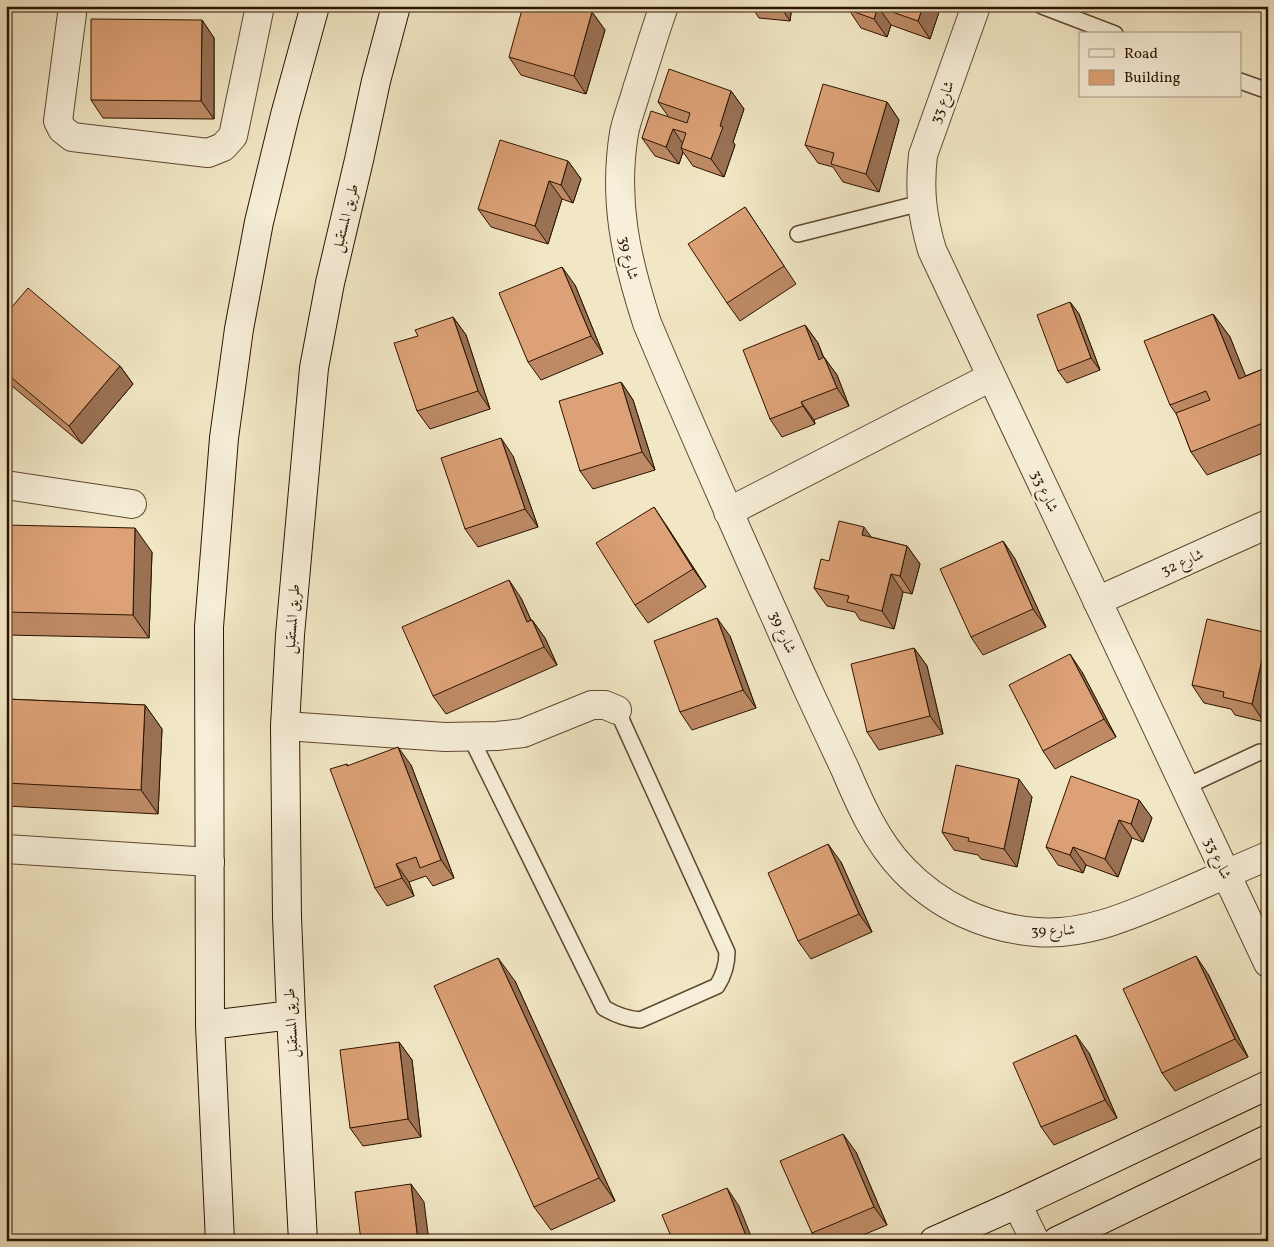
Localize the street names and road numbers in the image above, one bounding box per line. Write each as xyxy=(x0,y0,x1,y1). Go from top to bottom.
street label: شارع 33 xyxy=(926,78,962,127)
street label: طريق المستقبل xyxy=(328,182,365,255)
street label: شارع 39 xyxy=(611,234,643,282)
street label: شارع 33 xyxy=(1024,467,1063,517)
street label: شارع 32 xyxy=(1158,545,1208,583)
street label: طريق المستقبل xyxy=(281,583,306,655)
street label: شارع 39 xyxy=(762,608,800,657)
street label: شارع 33 xyxy=(1197,834,1236,884)
street label: شارع 39 xyxy=(1031,921,1075,943)
street label: طريق المستقبل xyxy=(280,987,305,1059)

